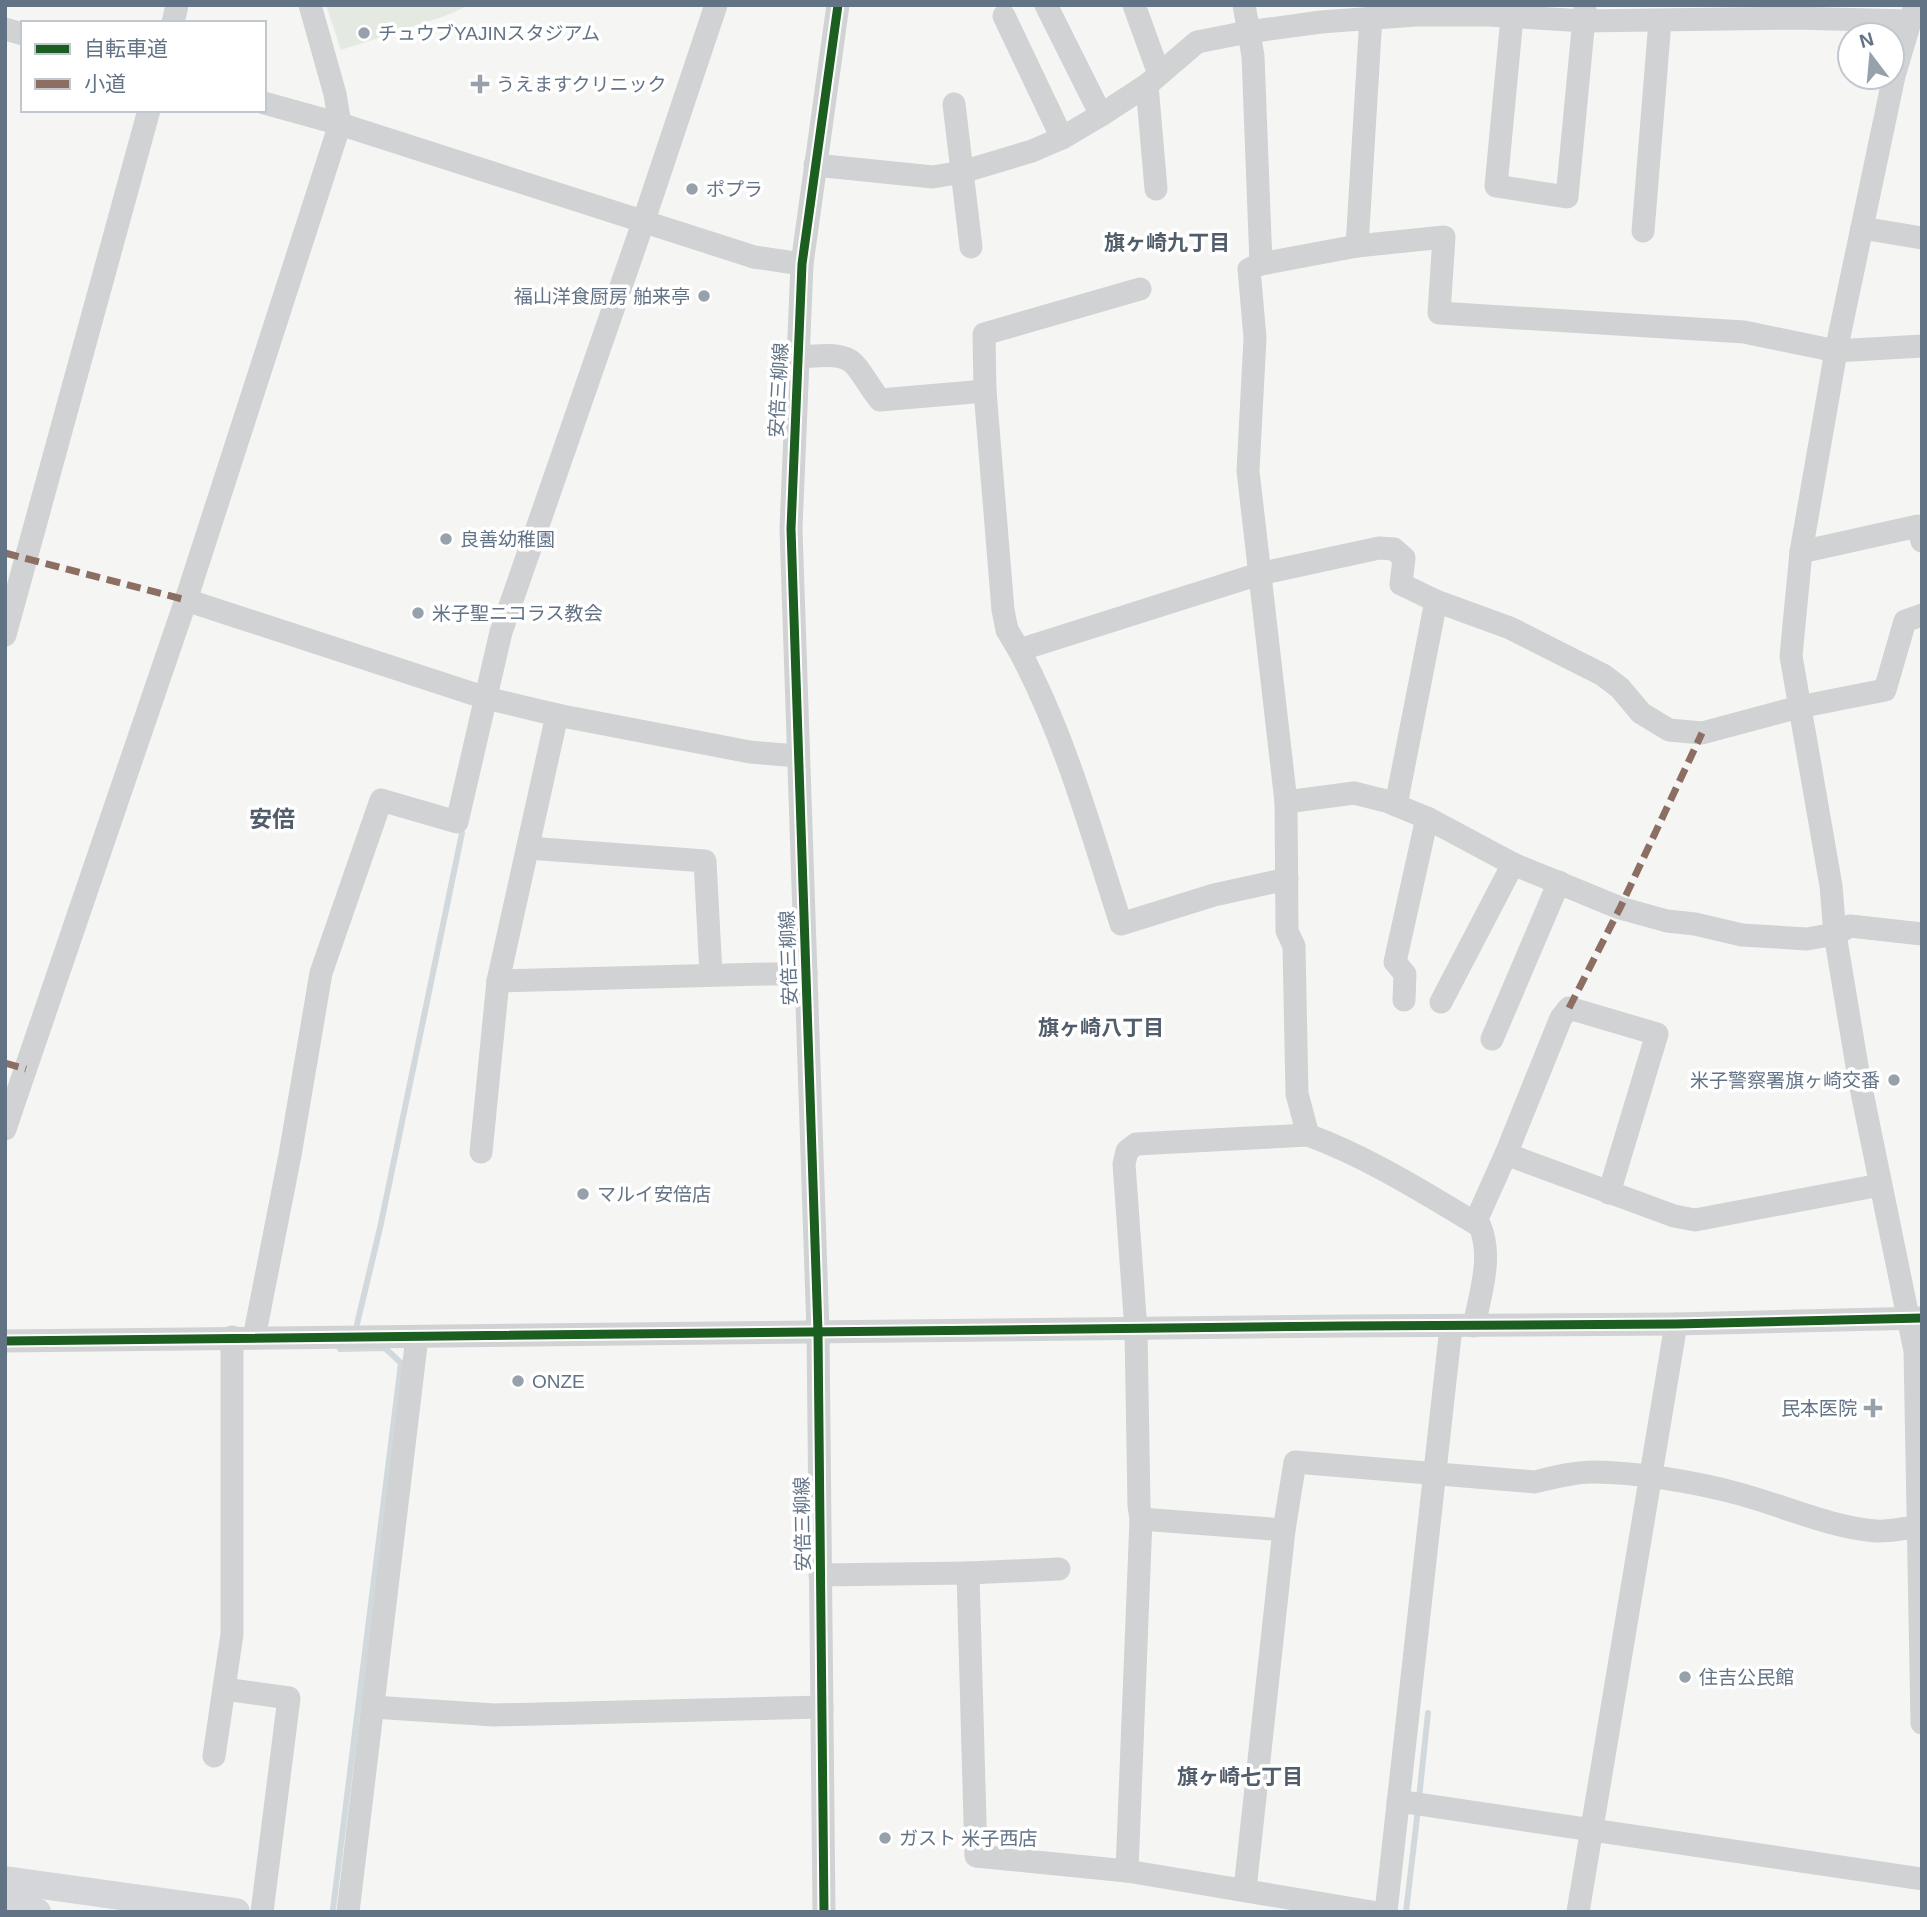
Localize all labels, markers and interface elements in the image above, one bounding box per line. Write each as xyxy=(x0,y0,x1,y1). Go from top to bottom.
legend xyxy=(21,21,266,112)
north arrow xyxy=(1836,21,1906,91)
place label: チュウブYAJINスタジアム xyxy=(378,23,600,44)
marker: チュウブYAJINスタジアム xyxy=(356,25,372,41)
text: N xyxy=(1857,28,1876,52)
text: 自転車道 xyxy=(84,37,168,60)
text: 小道 xyxy=(84,72,126,95)
marker: うえますクリニック xyxy=(470,74,490,94)
place label: うえますクリニック xyxy=(496,74,666,95)
place label: ポプラ xyxy=(706,179,763,200)
marker: ポプラ xyxy=(684,181,700,197)
district label: 旗ヶ崎九丁目 xyxy=(1104,231,1230,254)
place label: 福山洋食厨房 舶来亭 xyxy=(514,286,690,307)
marker: 福山洋食厨房 舶来亭 xyxy=(696,288,712,304)
street label: 安倍三柳線 xyxy=(766,342,791,438)
place label: 良善幼稚園 xyxy=(460,529,555,550)
marker: 良善幼稚園 xyxy=(438,531,454,547)
place label: 米子聖ニコラス教会 xyxy=(432,603,603,624)
marker: 米子聖ニコラス教会 xyxy=(410,605,426,621)
district label: 安倍 xyxy=(249,806,295,832)
street label: 安倍三柳線 xyxy=(776,910,801,1006)
district label: 旗ヶ崎八丁目 xyxy=(1038,1016,1164,1039)
place label: 米子警察署旗ヶ崎交番 xyxy=(1690,1070,1880,1091)
marker: 米子警察署旗ヶ崎交番 xyxy=(1886,1072,1902,1088)
place label: マルイ安倍店 xyxy=(597,1184,711,1205)
marker: マルイ安倍店 xyxy=(575,1186,591,1202)
place label: ONZE xyxy=(532,1371,585,1392)
marker: ONZE xyxy=(510,1373,526,1389)
place label: 民本医院 xyxy=(1781,1398,1857,1419)
marker: 民本医院 xyxy=(1863,1398,1883,1418)
street label: 安倍三柳線 xyxy=(791,1476,814,1572)
place label: 住吉公民館 xyxy=(1699,1667,1794,1688)
marker: 住吉公民館 xyxy=(1677,1669,1693,1685)
district label: 旗ヶ崎七丁目 xyxy=(1177,1765,1303,1788)
place label: ガスト 米子西店 xyxy=(899,1828,1037,1849)
marker: ガスト 米子西店 xyxy=(877,1830,893,1846)

